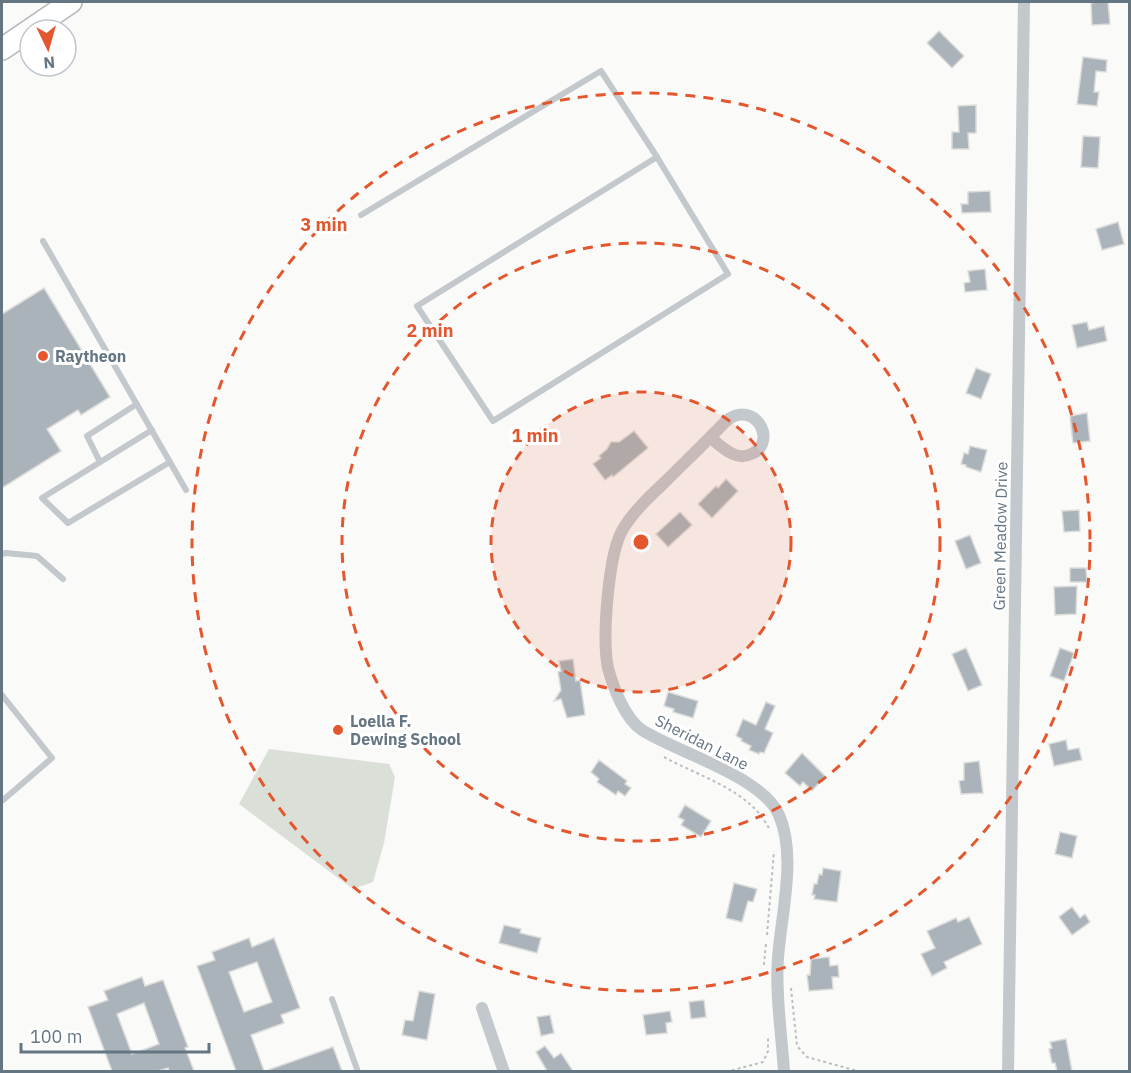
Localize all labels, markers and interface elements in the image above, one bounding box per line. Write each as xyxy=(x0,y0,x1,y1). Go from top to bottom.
north arrow xyxy=(18,18,78,78)
text: N xyxy=(43,52,56,73)
text: 3 min xyxy=(300,213,348,236)
text: 2 min xyxy=(406,319,454,342)
place label: Raytheon xyxy=(55,346,126,366)
marker: Raytheon xyxy=(36,349,50,363)
text: 1 min xyxy=(511,424,559,447)
street label: Green Meadow Drive xyxy=(989,461,1011,611)
centre of rings xyxy=(631,532,651,552)
street label: Sheridan Lane xyxy=(652,710,752,774)
place label: Loella F. Dewing School xyxy=(350,711,461,749)
marker: Loella F. Dewing School xyxy=(331,723,345,737)
scale bar xyxy=(21,1016,208,1054)
text: 100 m xyxy=(30,1025,82,1048)

